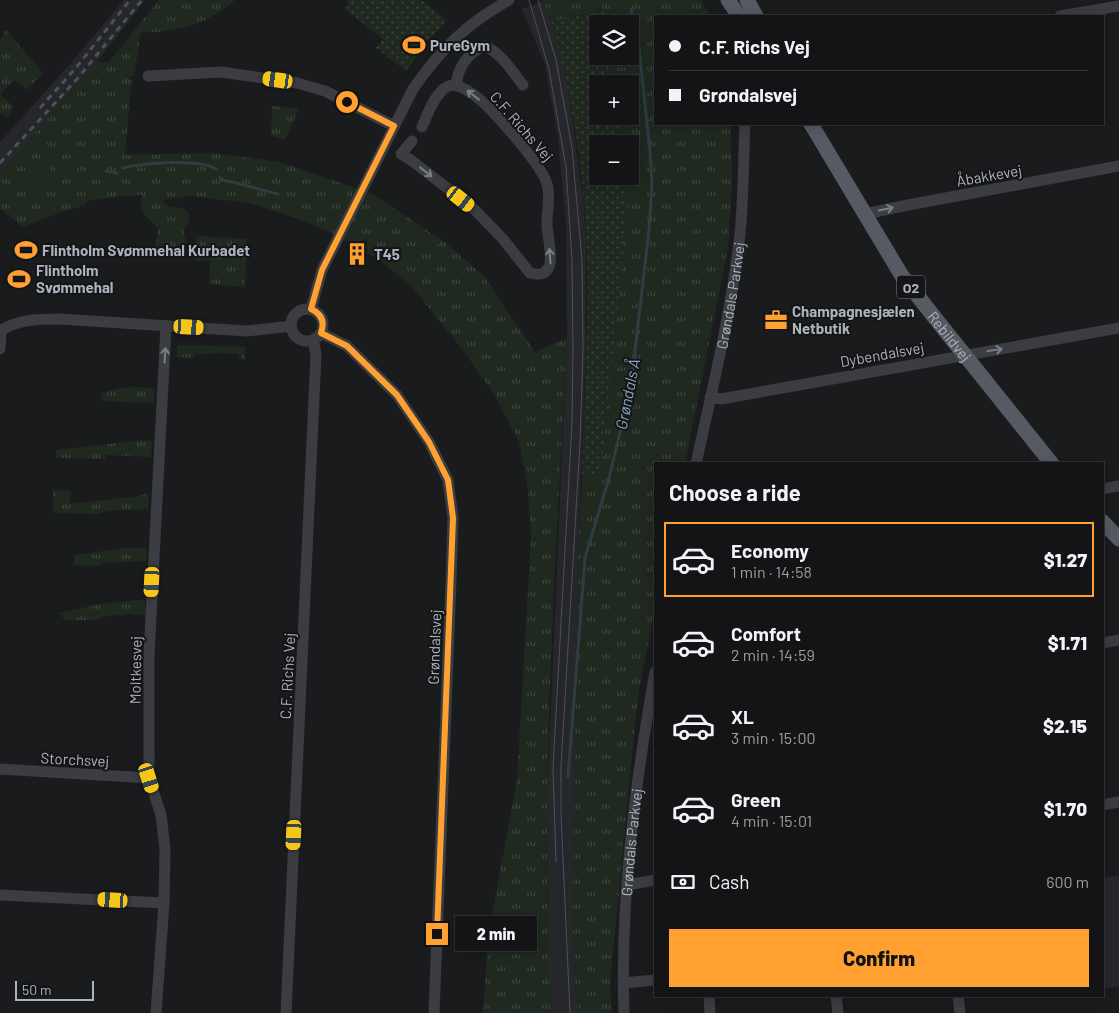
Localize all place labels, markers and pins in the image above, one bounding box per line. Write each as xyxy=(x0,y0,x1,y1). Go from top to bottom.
sports icon: PureGym xyxy=(401,32,427,58)
place label: PureGym xyxy=(430,36,490,54)
sports icon: Flintholm Svømmehal Kurbadet xyxy=(13,237,39,263)
place label: Flintholm Svømmehal Kurbadet xyxy=(42,241,250,259)
building icon: T45 xyxy=(344,241,370,267)
place label: T45 xyxy=(374,245,400,263)
place label: Flintholm Svømmehal xyxy=(36,261,113,296)
sports icon: Flintholm Svømmehal xyxy=(6,266,32,292)
place label: Champagnesjælen Netbutik xyxy=(792,302,915,337)
office icon: Champagnesjælen Netbutik xyxy=(763,307,789,333)

